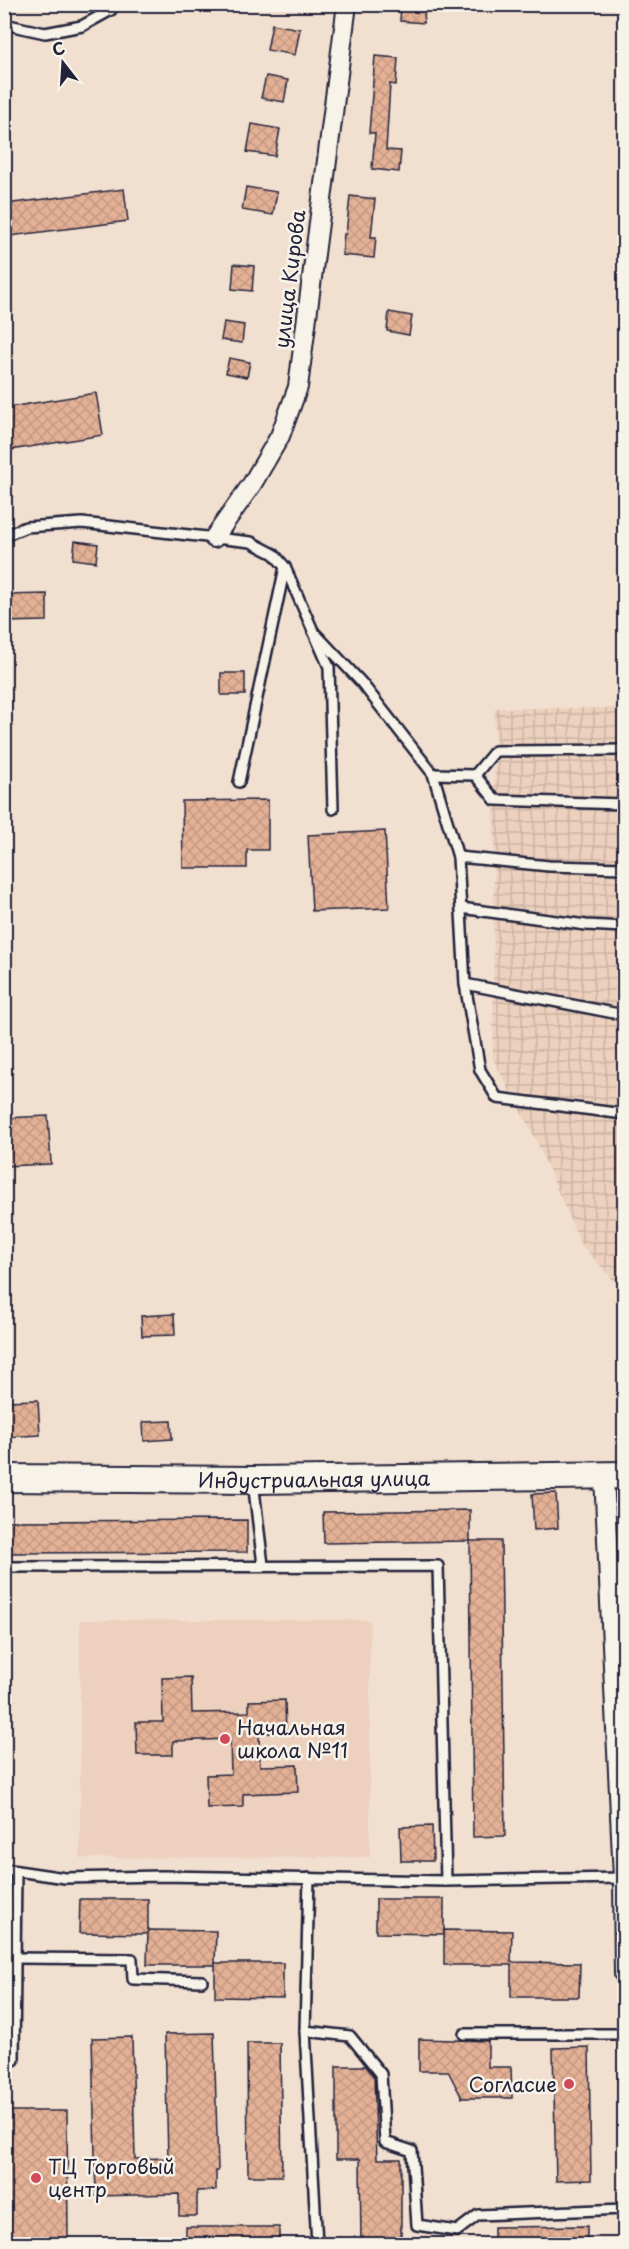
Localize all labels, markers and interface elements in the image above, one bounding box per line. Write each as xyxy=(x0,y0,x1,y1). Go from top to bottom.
north arrow xyxy=(33,33,93,93)
text: С xyxy=(49,34,68,61)
street label: улица Кирова xyxy=(266,208,312,350)
street label: Индустриальная улица xyxy=(198,1463,431,1495)
place label: Начальная школа №11 xyxy=(237,1712,348,1765)
marker: Начальная школа №11 xyxy=(218,1732,232,1746)
place label: Согласие xyxy=(469,2069,557,2099)
marker: Согласие xyxy=(562,2077,576,2091)
place label: ТЦ Торговый центр xyxy=(48,2151,175,2204)
marker: ТЦ Торговый центр xyxy=(29,2171,43,2185)

